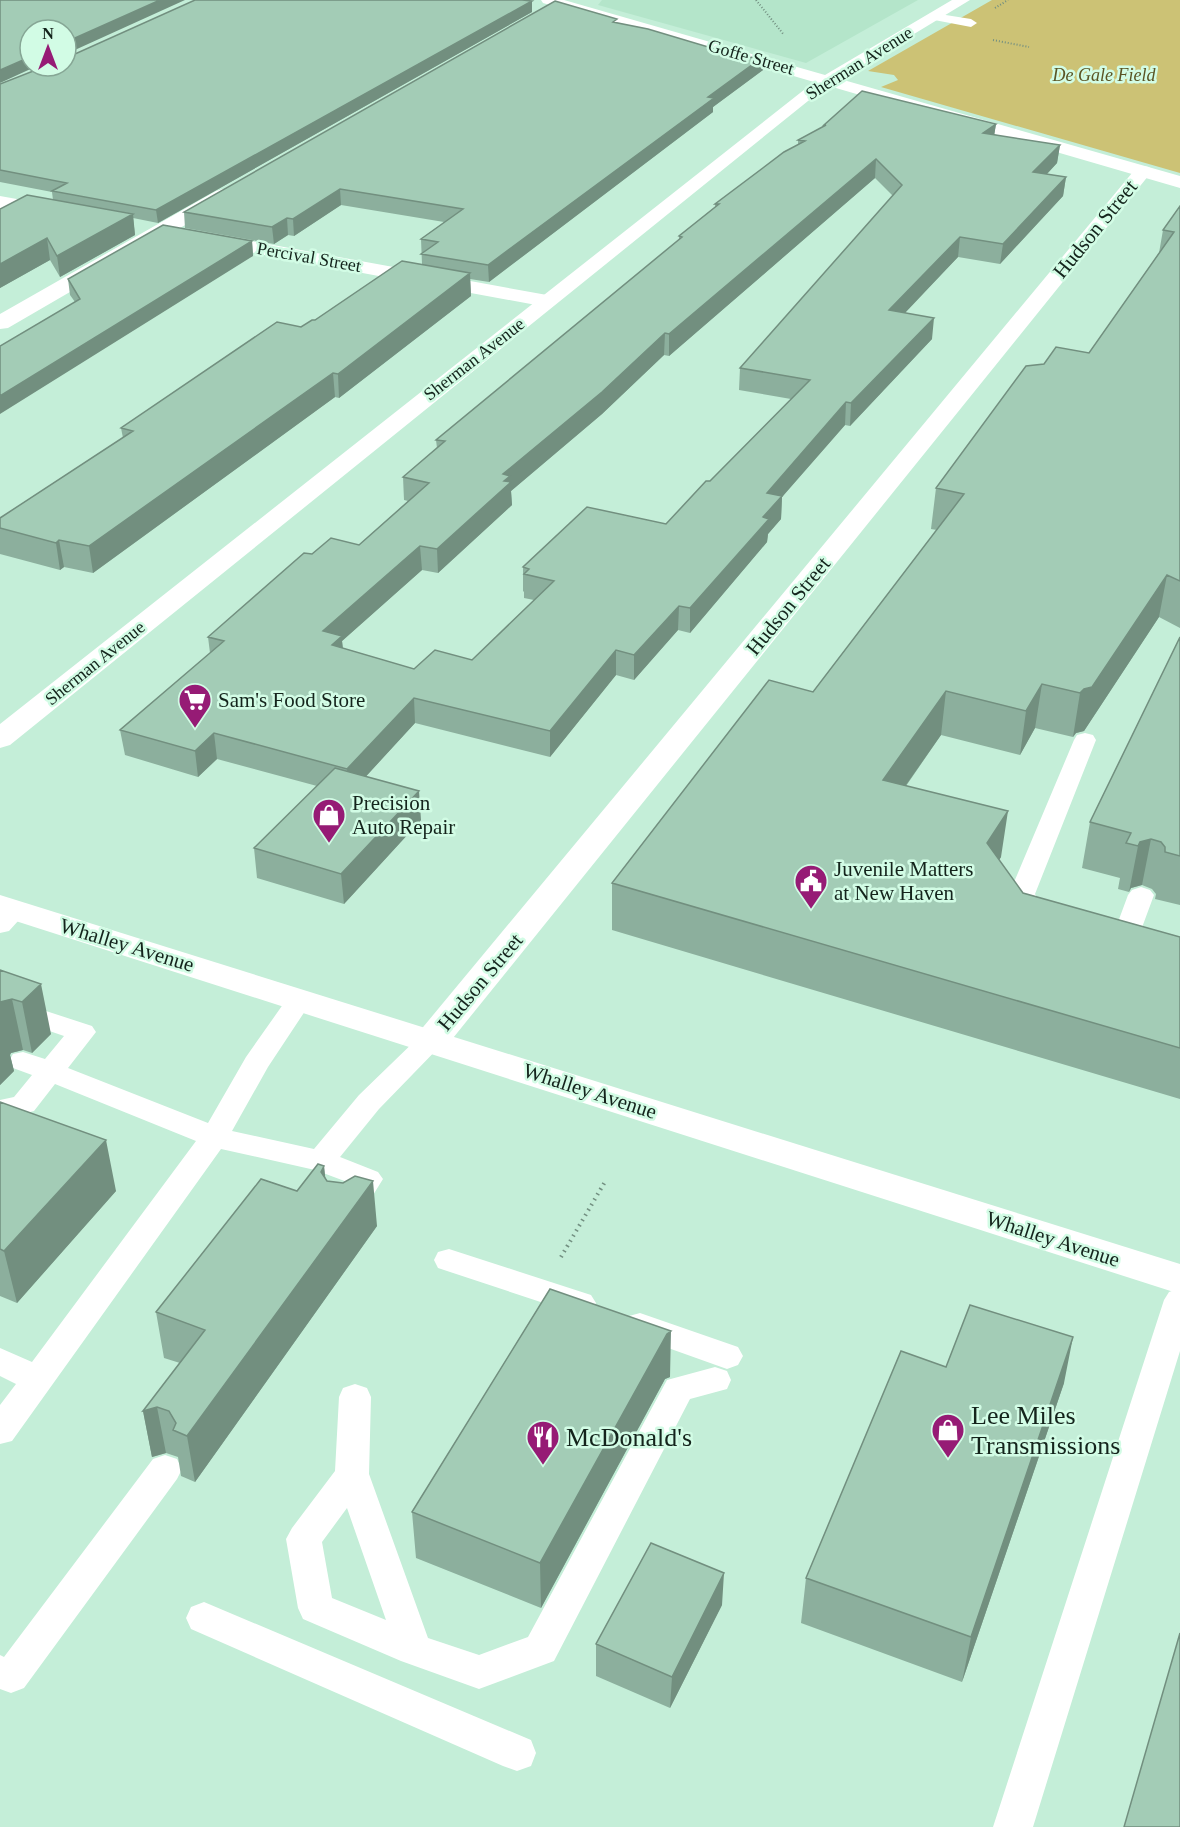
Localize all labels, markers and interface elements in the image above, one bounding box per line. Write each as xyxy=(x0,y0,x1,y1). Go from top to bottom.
north arrow xyxy=(18,18,78,78)
street label: Sherman Avenue xyxy=(802,22,916,104)
text: N xyxy=(42,25,54,42)
street label: Goffe Street xyxy=(706,35,796,79)
park label: De Gale Field xyxy=(1052,65,1156,85)
street label: Hudson Street xyxy=(1048,175,1142,283)
street label: Percival Street xyxy=(255,238,363,276)
street label: Sherman Avenue xyxy=(420,314,528,404)
street label: Hudson Street xyxy=(741,552,835,660)
street label: Sherman Avenue xyxy=(41,617,149,709)
supermarket icon: Sam's Food Store xyxy=(177,682,213,729)
place label: Sam's Food Store xyxy=(218,688,365,712)
place label: Precision Auto Repair xyxy=(352,791,455,839)
shop icon: Precision Auto Repair xyxy=(311,797,347,844)
place label: Juvenile Matters at New Haven xyxy=(834,857,973,905)
public building icon: Juvenile Matters at New Haven xyxy=(793,863,829,910)
street label: Whalley Avenue xyxy=(57,913,197,977)
street label: Hudson Street xyxy=(432,928,528,1036)
street label: Whalley Avenue xyxy=(520,1058,660,1124)
street label: Whalley Avenue xyxy=(983,1206,1123,1272)
place label: Lee Miles Transmissions xyxy=(971,1401,1120,1460)
shop icon: Lee Miles Transmissions xyxy=(930,1412,966,1459)
restaurant icon: McDonald's xyxy=(525,1419,561,1466)
place label: McDonald's xyxy=(566,1423,692,1452)

